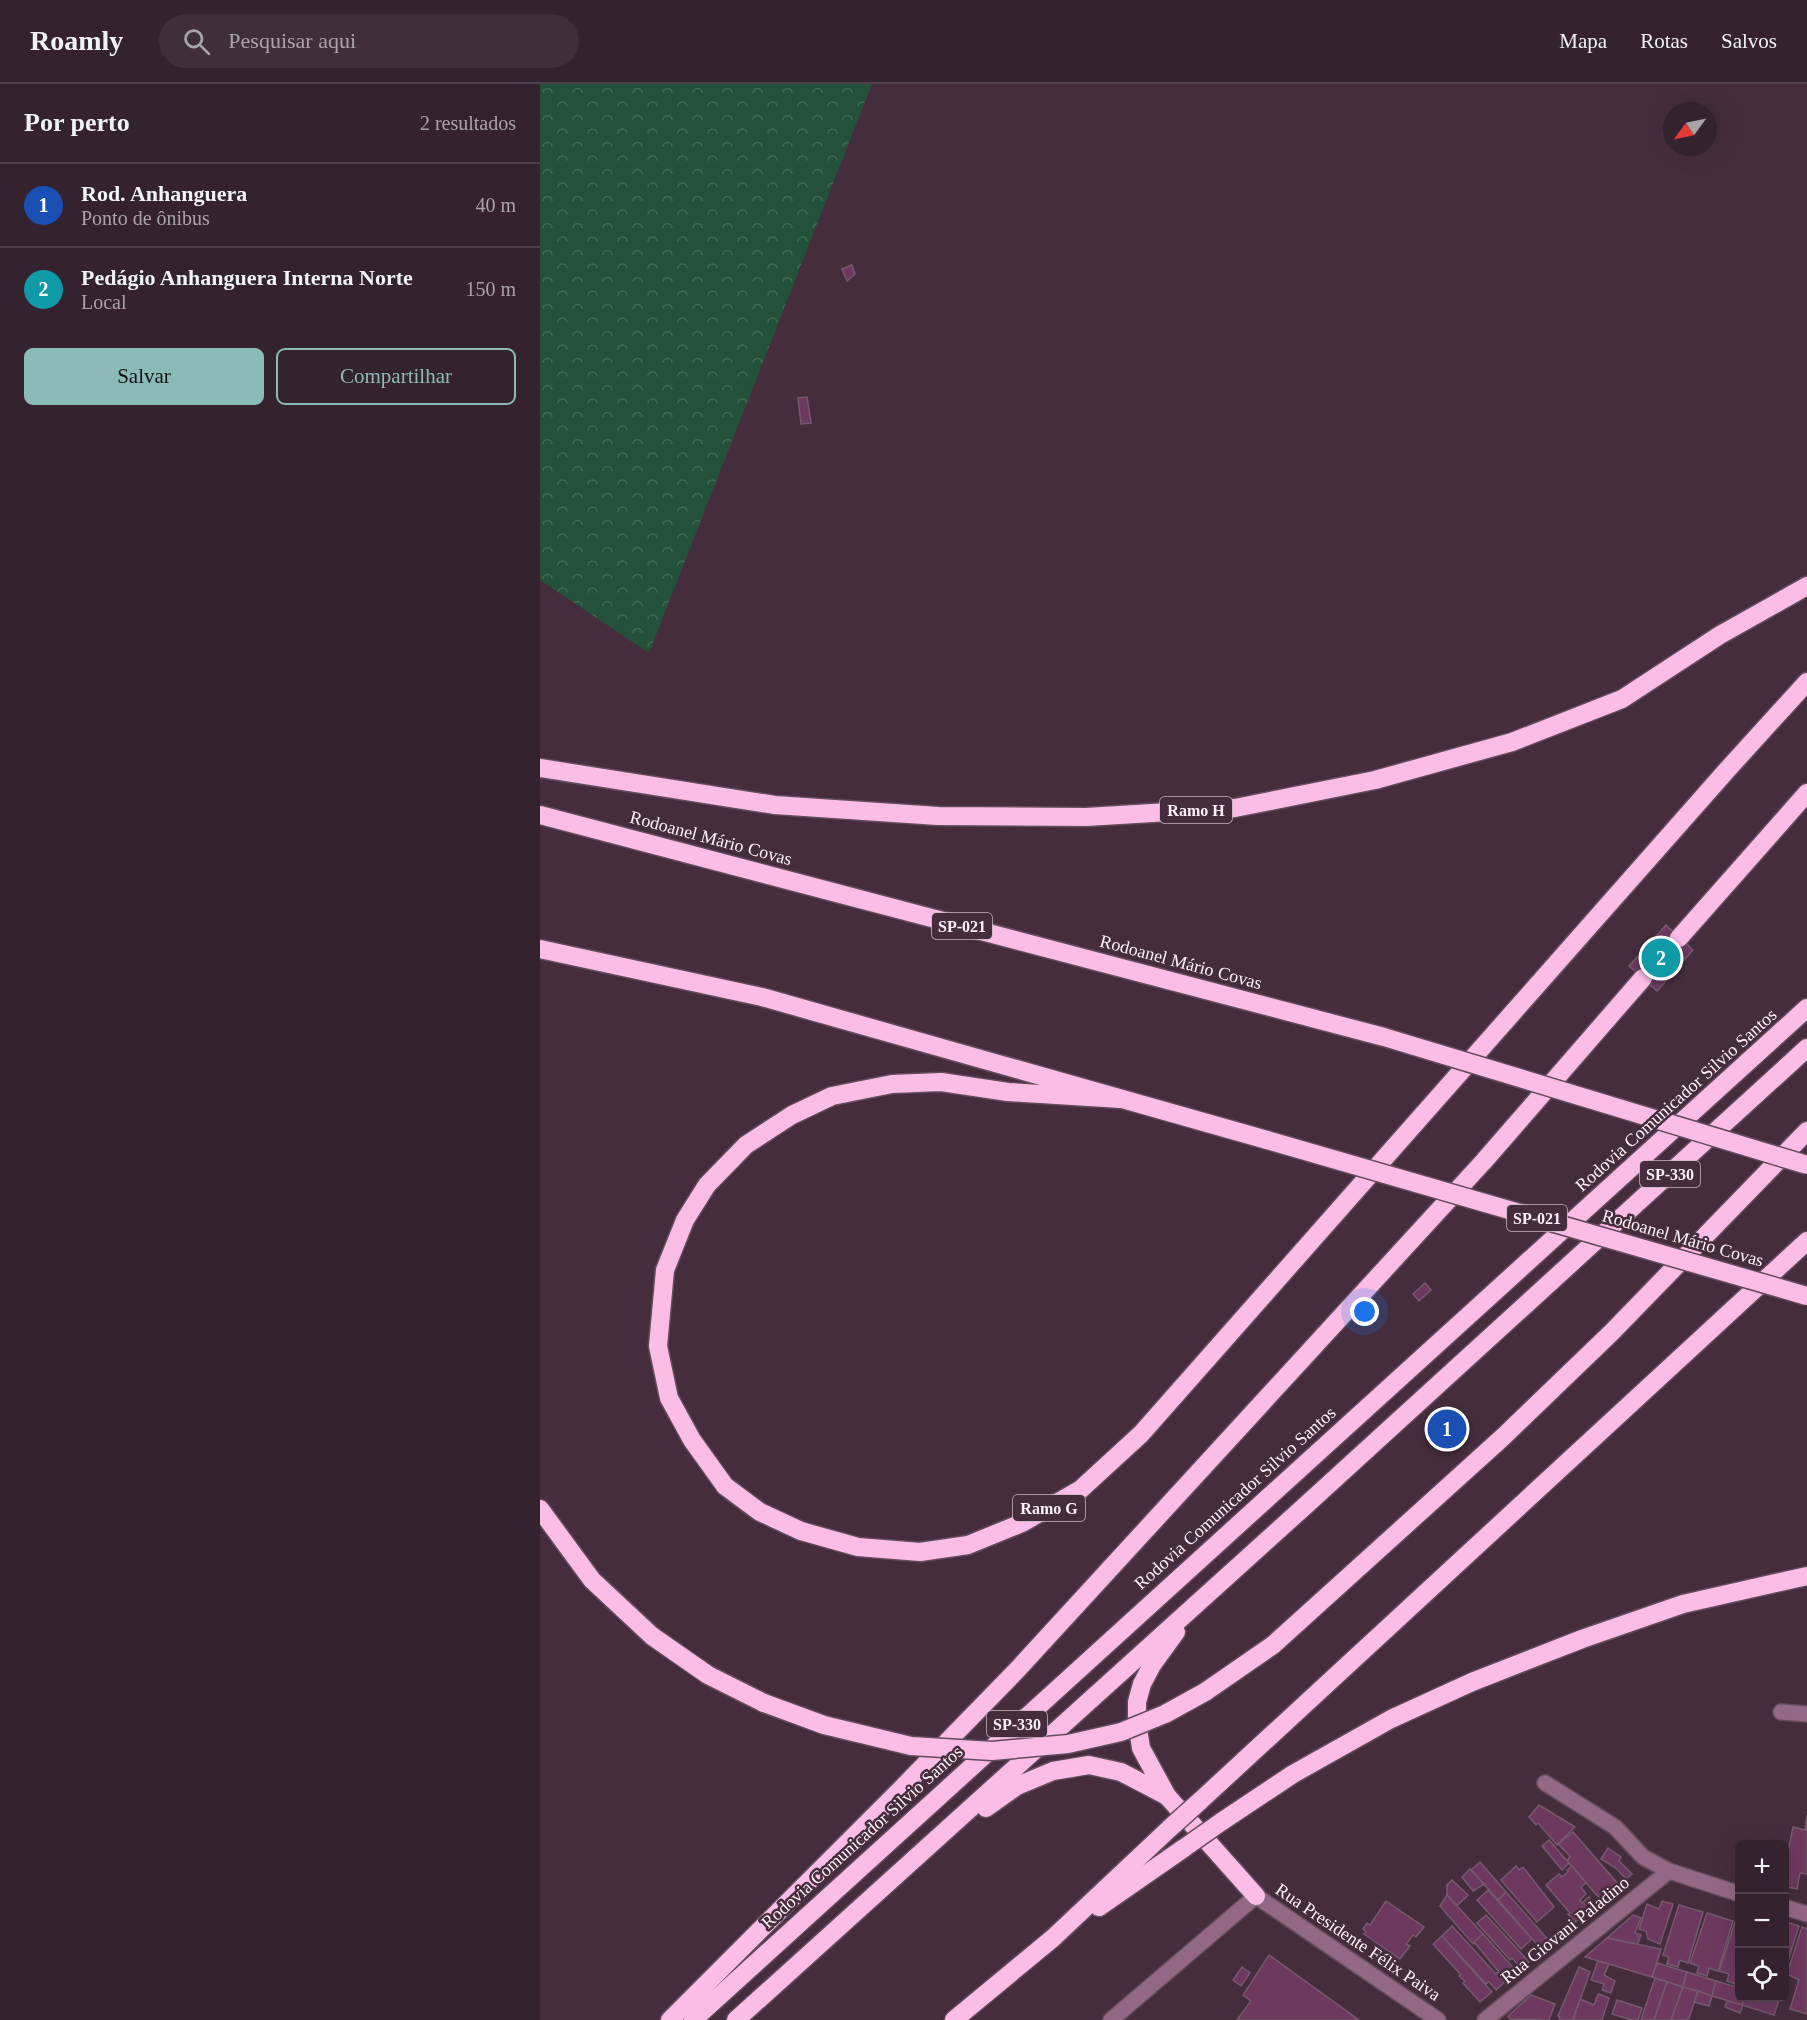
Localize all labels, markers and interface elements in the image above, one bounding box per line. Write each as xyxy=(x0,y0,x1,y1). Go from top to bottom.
search box xyxy=(159,14,579,68)
text: Roamly xyxy=(30,25,123,56)
icon: search xyxy=(180,25,213,58)
text: Pesquisar aqui xyxy=(228,28,356,53)
text: Mapa xyxy=(1559,29,1607,53)
text: Rotas xyxy=(1640,29,1688,53)
text: Salvos xyxy=(1721,29,1777,53)
north arrow xyxy=(1663,102,1717,156)
text: Por perto xyxy=(24,108,130,137)
text: 2 resultados xyxy=(420,112,516,134)
text: Rod. Anhanguera xyxy=(81,181,247,206)
text: 1 xyxy=(39,194,49,216)
text: 40 m xyxy=(475,194,516,216)
text: Ponto de ônibus xyxy=(81,207,210,229)
text: Pedágio Anhanguera Interna Norte xyxy=(81,265,413,290)
text: 2 xyxy=(39,278,49,300)
text: 150 m xyxy=(465,278,516,300)
text: Local xyxy=(81,291,127,313)
button: Salvar xyxy=(24,348,264,405)
button: Compartilhar xyxy=(276,348,516,405)
road number: Ramo H xyxy=(1160,797,1232,823)
street label: Rodoanel Mário Covas xyxy=(628,807,794,869)
road number: SP-021 xyxy=(932,913,992,939)
street label: Rodoanel Mário Covas xyxy=(1098,931,1264,993)
pin: 2 xyxy=(1642,936,1680,980)
street label: Rodovia Comunicador Silvio Santos xyxy=(1571,1004,1781,1196)
road number: SP-330 xyxy=(1640,1161,1700,1187)
road number: SP-021 xyxy=(1507,1205,1567,1231)
street label: Rodoanel Mário Covas xyxy=(1600,1205,1766,1271)
your location xyxy=(1350,1297,1379,1326)
street label: Rodovia Comunicador Silvio Santos xyxy=(1130,1402,1340,1594)
pin: 1 xyxy=(1428,1406,1466,1452)
road number: Ramo G xyxy=(1013,1495,1085,1521)
road number: SP-330 xyxy=(987,1711,1047,1737)
street label: Rodovia Comunicador Silvio Santos xyxy=(757,1741,967,1933)
map controls xyxy=(1735,1840,1789,2002)
button: + xyxy=(1735,1840,1789,1894)
street label: Rua Giovani Paladino xyxy=(1497,1872,1633,1988)
street label: Rua Presidente Félix Paiva xyxy=(1272,1879,1444,2005)
button: − xyxy=(1735,1894,1789,1948)
button: locate xyxy=(1735,1948,1789,2002)

